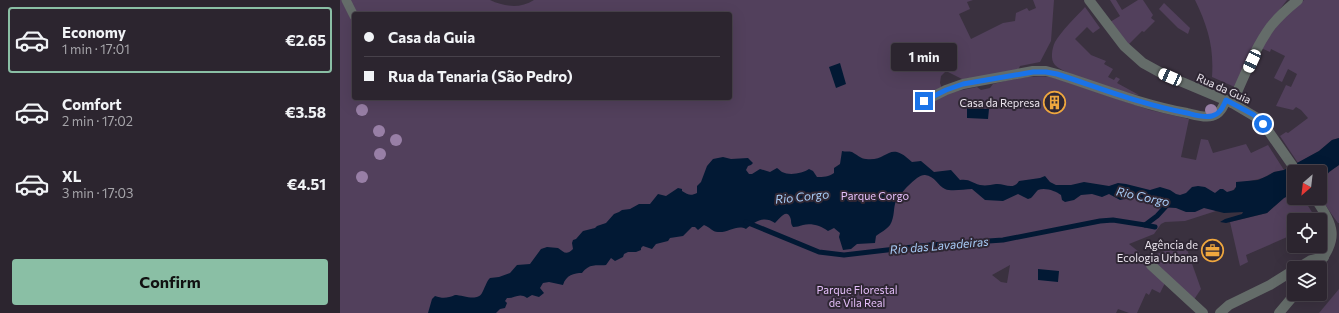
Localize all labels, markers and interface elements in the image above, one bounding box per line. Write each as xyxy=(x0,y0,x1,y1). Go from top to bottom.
icon: car xyxy=(14,22,50,58)
text: Economy xyxy=(62,23,126,41)
text: Casa da Guia xyxy=(388,28,475,46)
text: €2.65 xyxy=(285,31,326,49)
text: 1 min · 17:01 xyxy=(62,41,130,57)
callout: 1 min xyxy=(891,43,957,71)
car xyxy=(1241,48,1263,74)
text: 1 min xyxy=(909,49,939,65)
text: Rua da Tenaria (São Pedro) xyxy=(388,67,573,85)
car xyxy=(1157,67,1183,87)
street label: Rua da Guia xyxy=(1195,70,1253,106)
building icon: Casa da Represa xyxy=(1042,89,1068,115)
route end xyxy=(915,92,933,110)
icon: car xyxy=(14,94,50,130)
text: Comfort xyxy=(62,95,122,113)
place label: Casa da Represa xyxy=(960,96,1040,109)
text: €3.58 xyxy=(285,103,326,121)
text: 2 min · 17:02 xyxy=(62,113,133,129)
route start xyxy=(1254,115,1272,133)
north arrow xyxy=(1287,165,1327,205)
map controls xyxy=(1287,165,1327,301)
icon: car xyxy=(14,166,50,202)
text: XL xyxy=(62,167,81,185)
text: €4.51 xyxy=(287,175,326,193)
water label: Rio Corgo xyxy=(1115,184,1171,208)
text: 3 min · 17:03 xyxy=(62,185,133,201)
water label: Rio Corgo xyxy=(774,186,830,206)
park label: Parque Corgo xyxy=(841,189,910,202)
button: locate xyxy=(1287,213,1327,253)
water label: Rio das Lavadeiras xyxy=(889,234,990,256)
office icon: Agência de Ecologia Urbana xyxy=(1200,237,1226,263)
place label: Agência de Ecologia Urbana xyxy=(1117,238,1198,264)
button: Confirm xyxy=(12,259,328,305)
button: layers xyxy=(1287,261,1327,301)
park label: Parque Florestal de Vila Real xyxy=(816,283,898,309)

